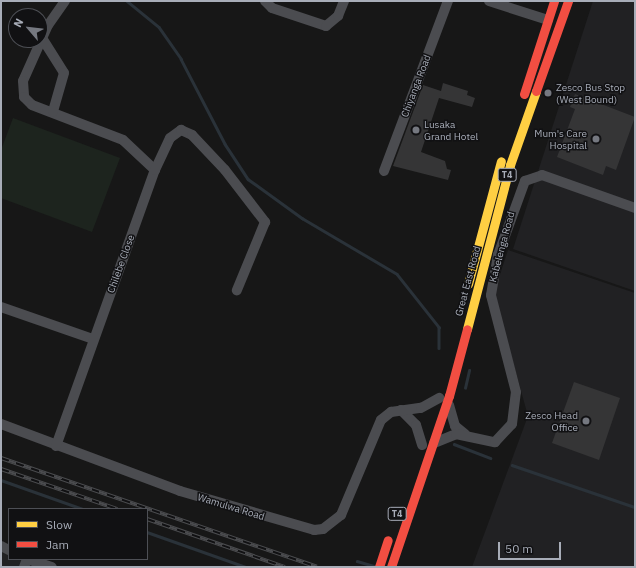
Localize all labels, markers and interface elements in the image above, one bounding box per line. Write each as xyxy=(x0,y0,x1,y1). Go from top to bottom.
north arrow xyxy=(8,8,48,48)
text: N xyxy=(10,16,26,30)
street label: Chiyanga Road xyxy=(399,53,433,119)
place label: Zesco Bus Stop (West Bound) xyxy=(556,81,625,104)
marker: Zesco Bus Stop (West Bound) xyxy=(543,88,553,98)
place label: Lusaka Grand Hotel xyxy=(424,118,478,142)
marker: Lusaka Grand Hotel xyxy=(411,125,421,135)
place label: Mum's Care Hospital xyxy=(534,127,587,150)
marker: Mum's Care Hospital xyxy=(590,133,602,145)
road number: T4 xyxy=(497,168,517,182)
street label: Kabelenga Road xyxy=(487,210,517,284)
street label: Chilebe Close xyxy=(105,233,137,295)
street label: Great East Road xyxy=(453,245,483,317)
place label: Zesco Head Office xyxy=(525,409,578,432)
marker: Zesco Head Office xyxy=(581,416,591,426)
street label: Wamulwa Road xyxy=(196,491,266,523)
road number: T4 xyxy=(387,507,407,521)
legend xyxy=(8,508,148,560)
text: Slow xyxy=(46,517,72,532)
scale bar xyxy=(500,534,563,560)
text: Jam xyxy=(46,537,69,552)
text: 50 m xyxy=(505,541,533,556)

